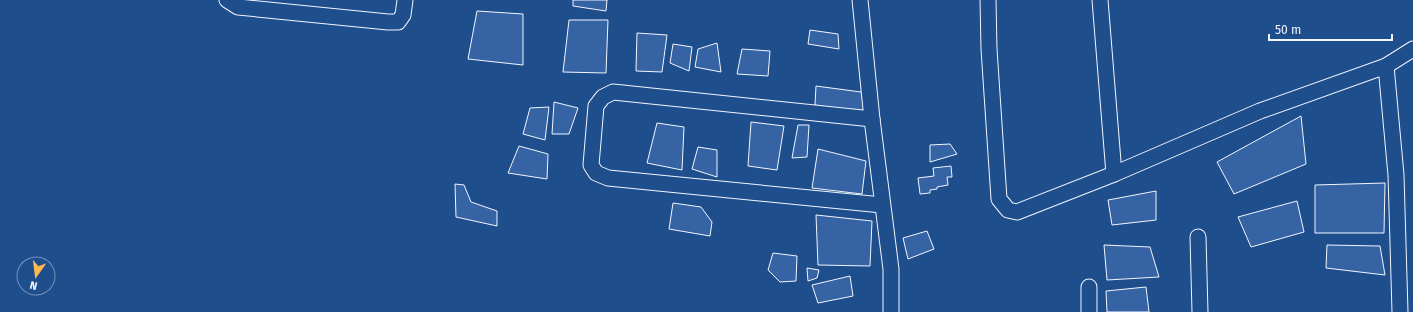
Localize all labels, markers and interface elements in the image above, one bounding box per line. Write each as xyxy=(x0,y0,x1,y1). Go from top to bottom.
scale bar xyxy=(1269,16,1392,42)
text: 50 m xyxy=(1275,23,1301,37)
north arrow xyxy=(16,256,56,296)
text: N xyxy=(29,278,39,292)

